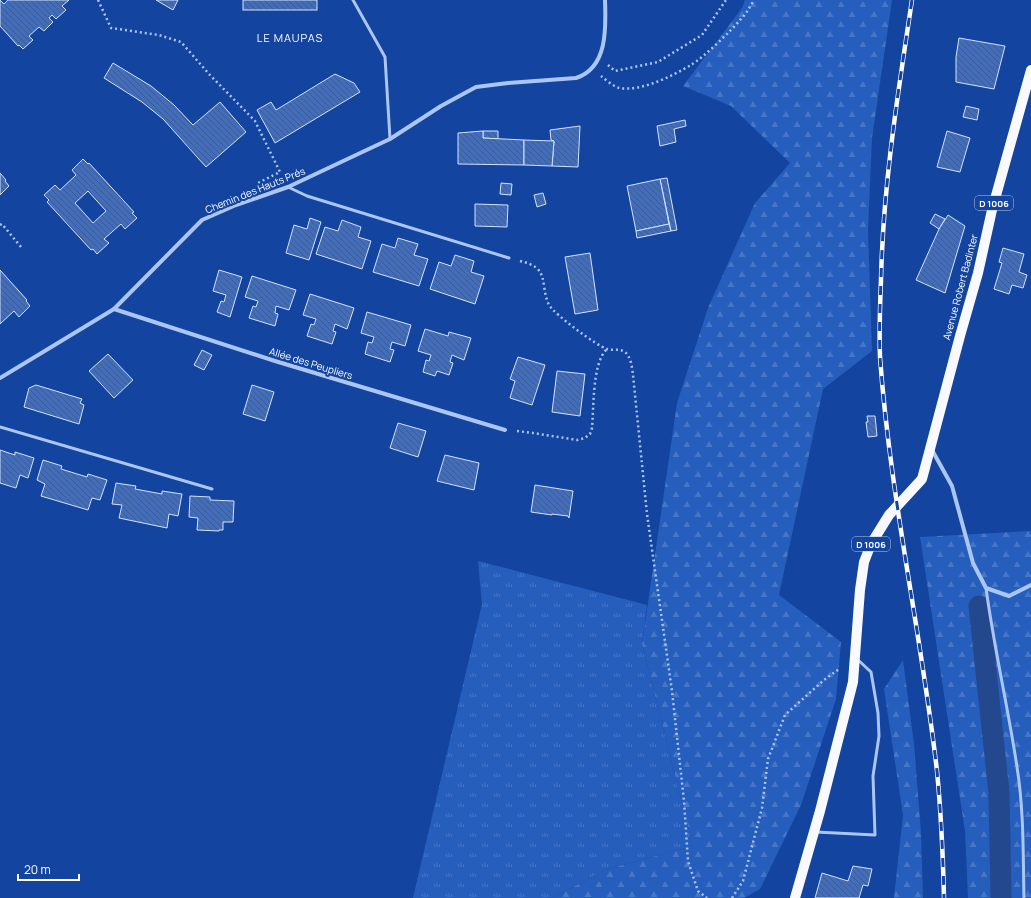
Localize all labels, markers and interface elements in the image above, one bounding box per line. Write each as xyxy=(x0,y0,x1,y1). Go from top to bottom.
district label: LE MAUPAS xyxy=(257,30,323,45)
street label: Chemin des Hauts Prés xyxy=(203,163,307,217)
road number: D 1006 xyxy=(975,196,1013,210)
street label: Avenue Robert Badinter xyxy=(939,232,981,341)
street label: Allée des Peupliers xyxy=(268,344,354,382)
road number: D 1006 xyxy=(852,537,890,551)
scale bar xyxy=(18,856,79,882)
text: 20 m xyxy=(24,861,51,878)

